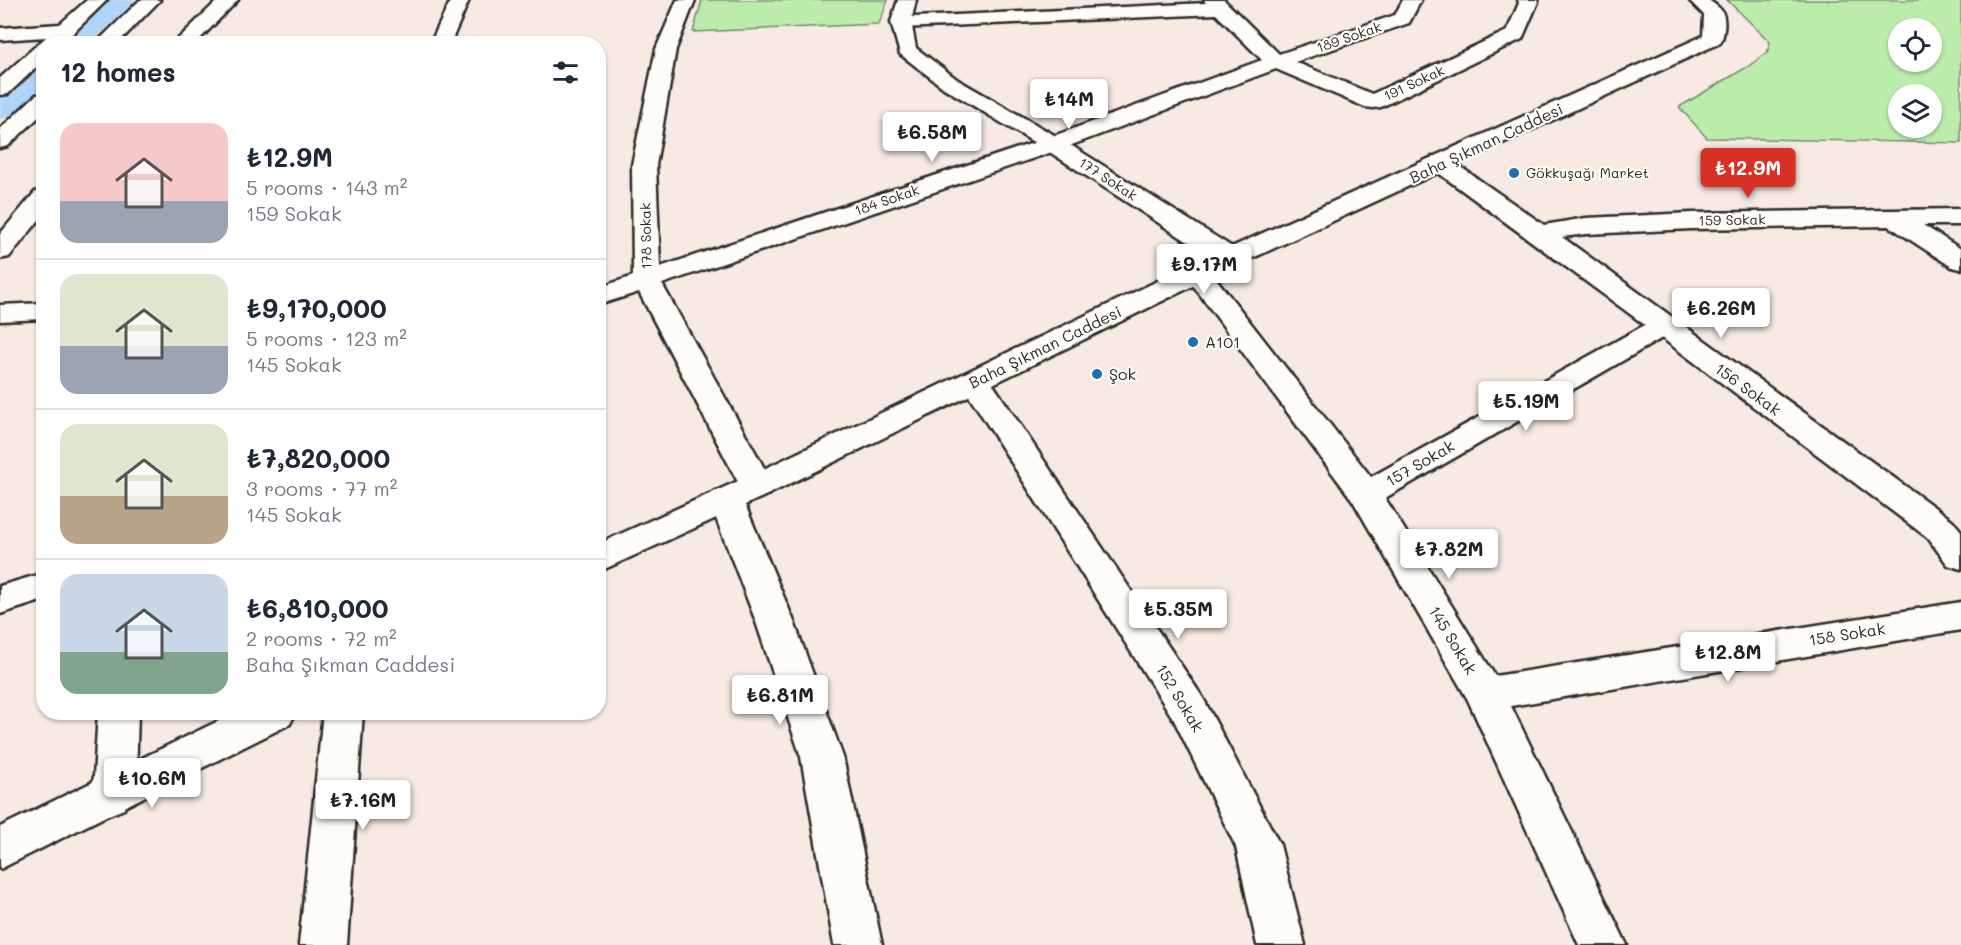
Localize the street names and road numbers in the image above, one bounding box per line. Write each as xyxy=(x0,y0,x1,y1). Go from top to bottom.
street label: 189 Sokak xyxy=(1314,17,1384,56)
street label: 191 Sokak xyxy=(1380,60,1447,105)
street label: Baha Şıkman Caddesi xyxy=(1405,98,1566,187)
street label: 177 Sokak xyxy=(1075,153,1141,205)
street label: 184 Sokak xyxy=(852,180,922,219)
street label: 178 Sokak xyxy=(635,202,656,270)
street label: 159 Sokak xyxy=(1698,209,1766,230)
street label: Baha Şıkman Caddesi xyxy=(965,300,1125,393)
street label: 156 Sokak xyxy=(1711,358,1786,420)
street label: 157 Sokak xyxy=(1382,434,1458,491)
street label: 145 Sokak xyxy=(1425,602,1482,678)
street label: 158 Sokak xyxy=(1807,617,1886,650)
street label: 152 Sokak xyxy=(1152,660,1209,736)

